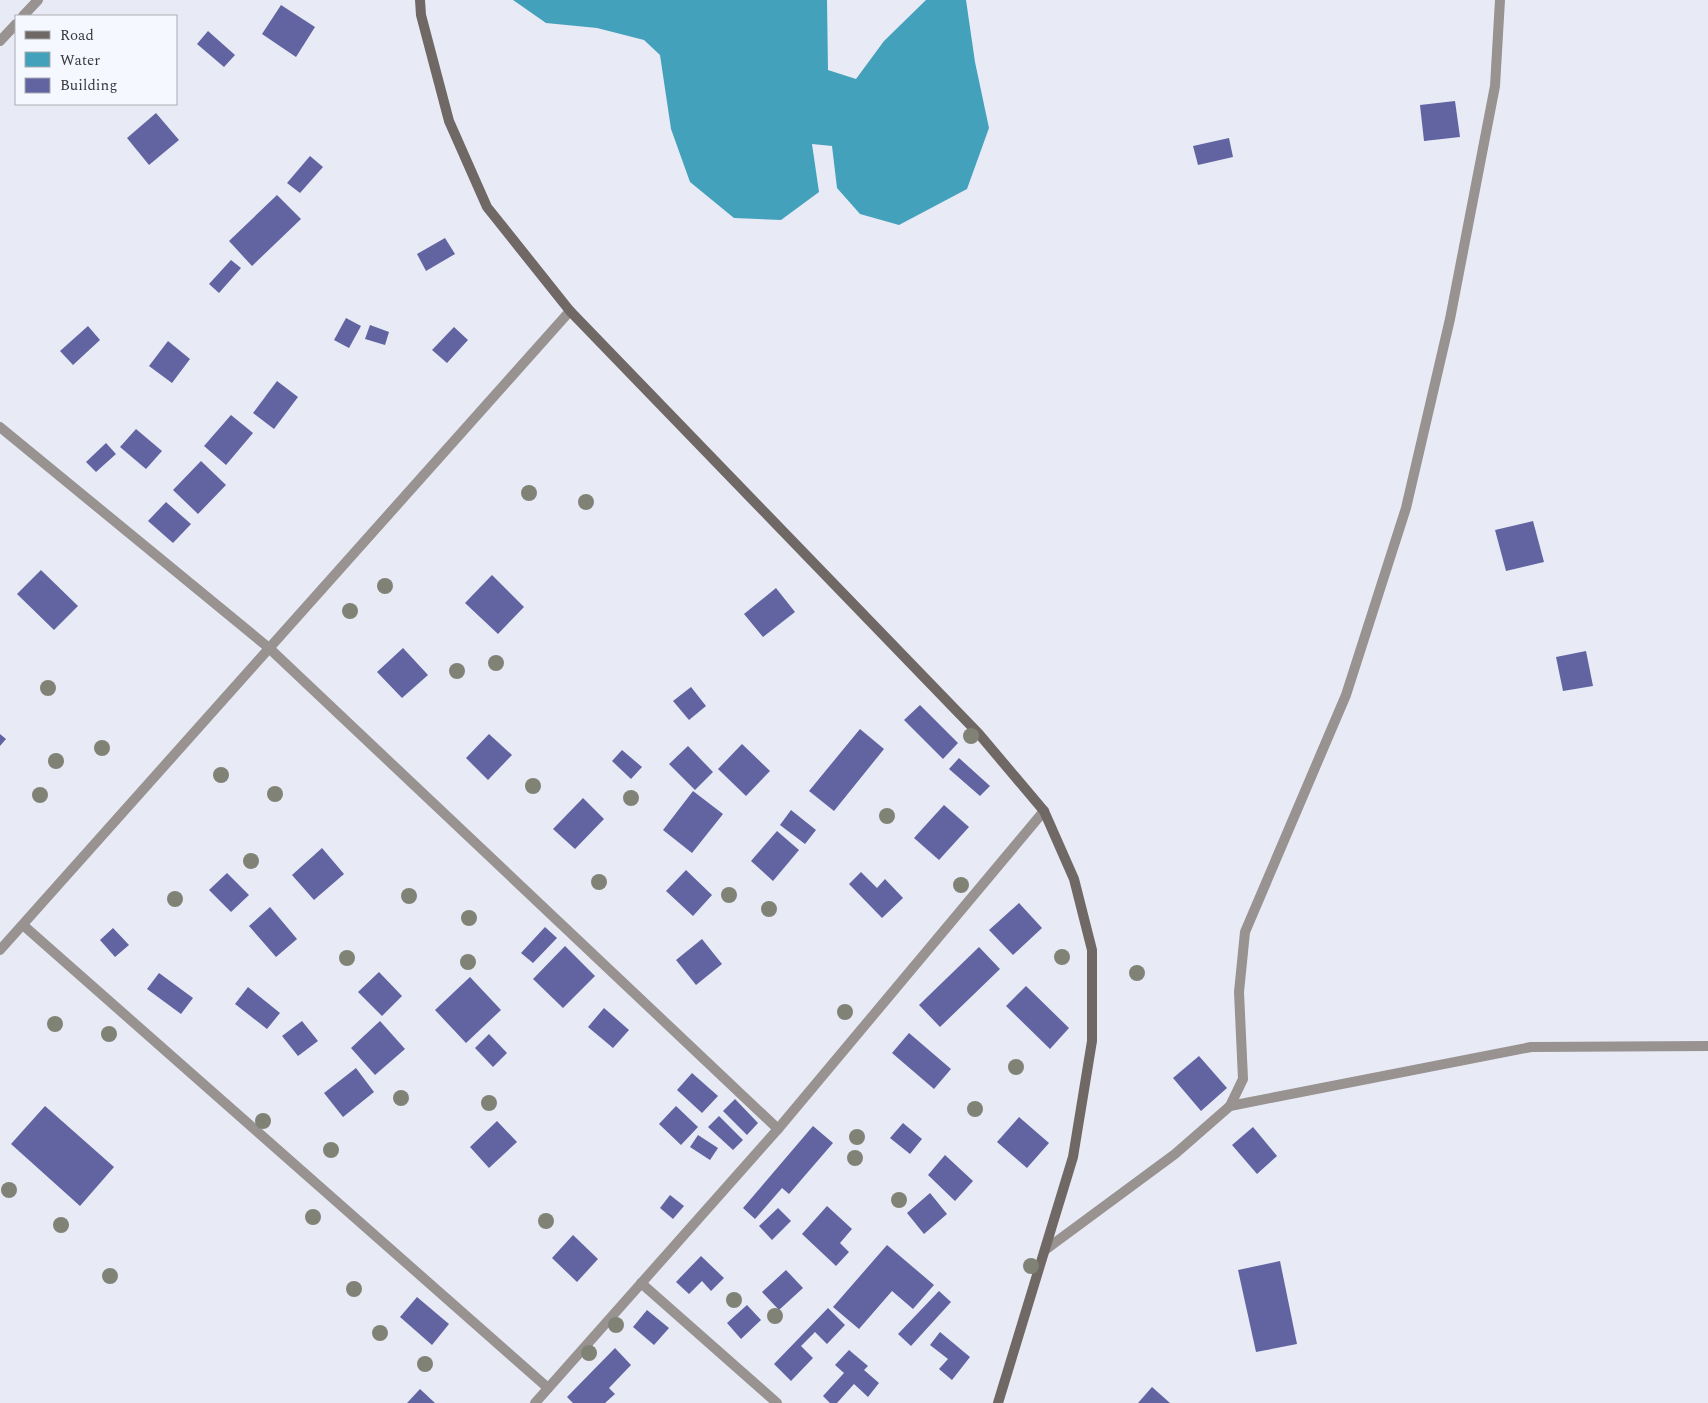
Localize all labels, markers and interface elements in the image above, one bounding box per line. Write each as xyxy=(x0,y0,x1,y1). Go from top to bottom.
legend xyxy=(15,15,178,105)
text: Road xyxy=(60,24,94,47)
text: Water xyxy=(60,49,100,72)
text: Building xyxy=(60,74,117,97)

